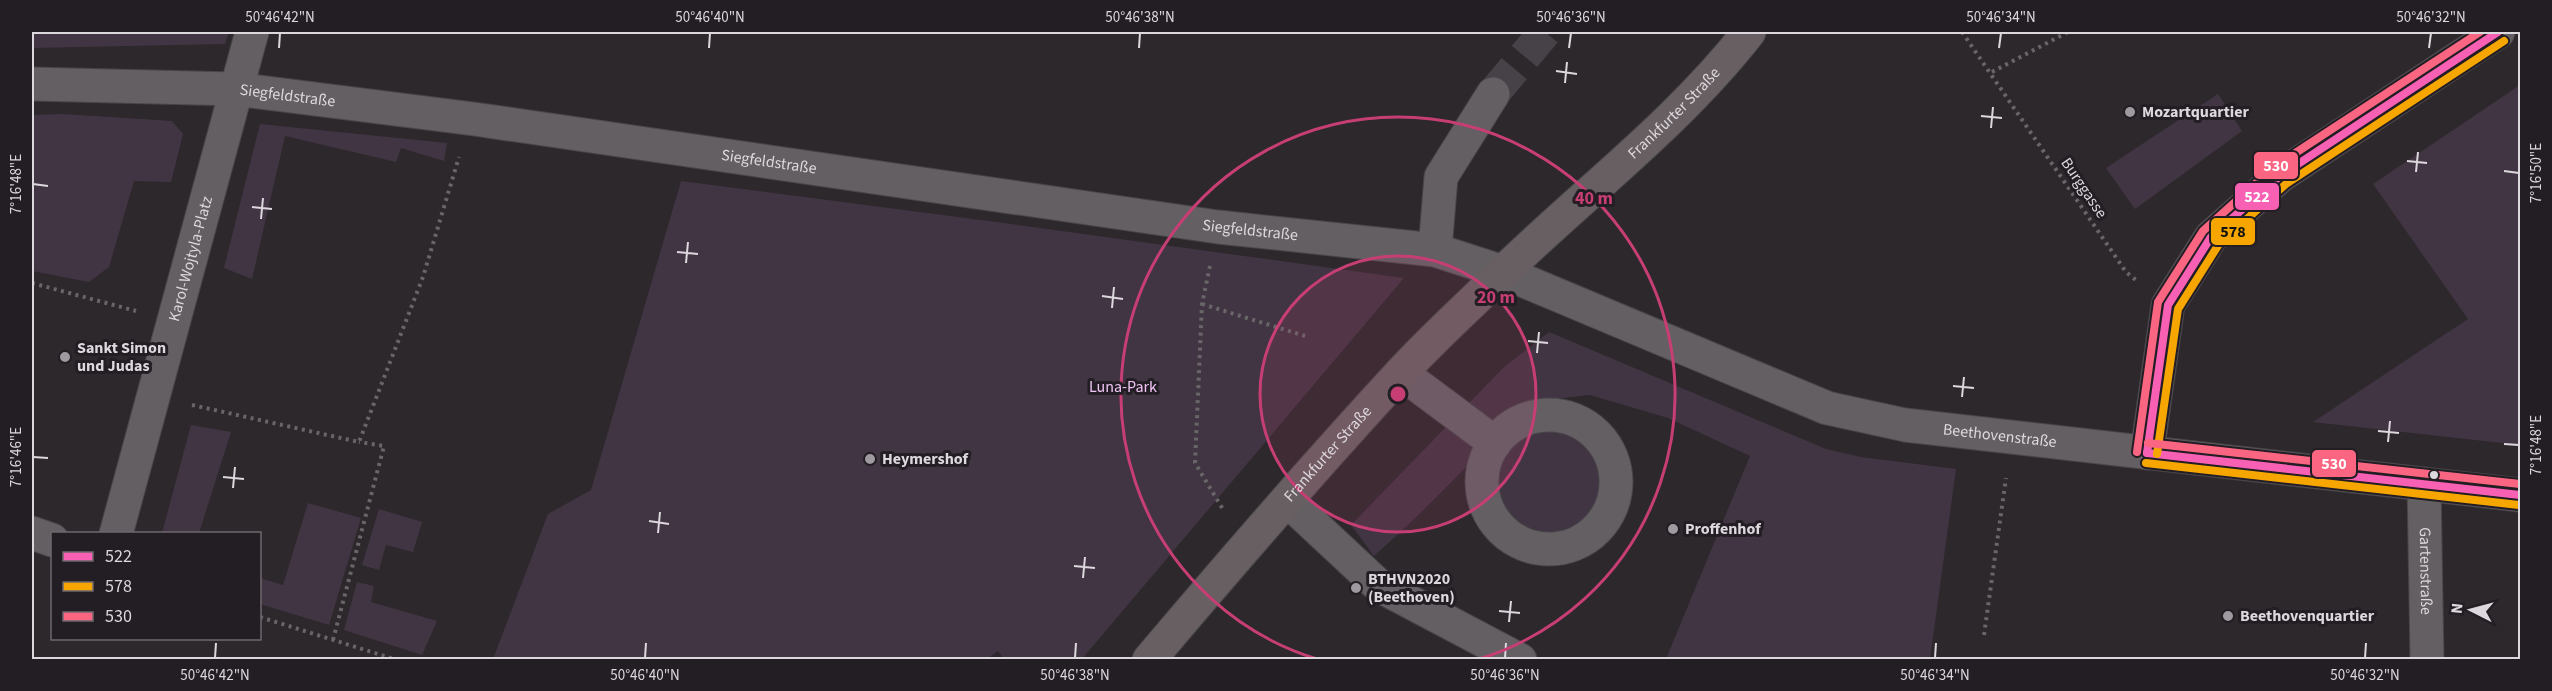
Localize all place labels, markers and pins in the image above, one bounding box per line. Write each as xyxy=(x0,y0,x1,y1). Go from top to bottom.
place label: Mozartquartier xyxy=(2142,101,2250,123)
marker: Mozartquartier xyxy=(2123,105,2137,119)
place label: Sankt Simon und Judas xyxy=(77,337,166,377)
marker: Sankt Simon und Judas xyxy=(58,350,72,364)
centre of rings xyxy=(1388,384,1408,404)
place label: Heymershof xyxy=(882,448,969,470)
marker: Heymershof xyxy=(863,452,877,466)
unlabelled marker xyxy=(2428,469,2440,481)
place label: Proffenhof xyxy=(1685,518,1761,540)
marker: Proffenhof xyxy=(1666,522,1680,536)
place label: BTHVN2020 (Beethoven) xyxy=(1368,568,1455,608)
marker: BTHVN2020 (Beethoven) xyxy=(1349,581,1363,595)
place label: Beethovenquartier xyxy=(2240,605,2375,627)
marker: Beethovenquartier xyxy=(2221,609,2235,623)

